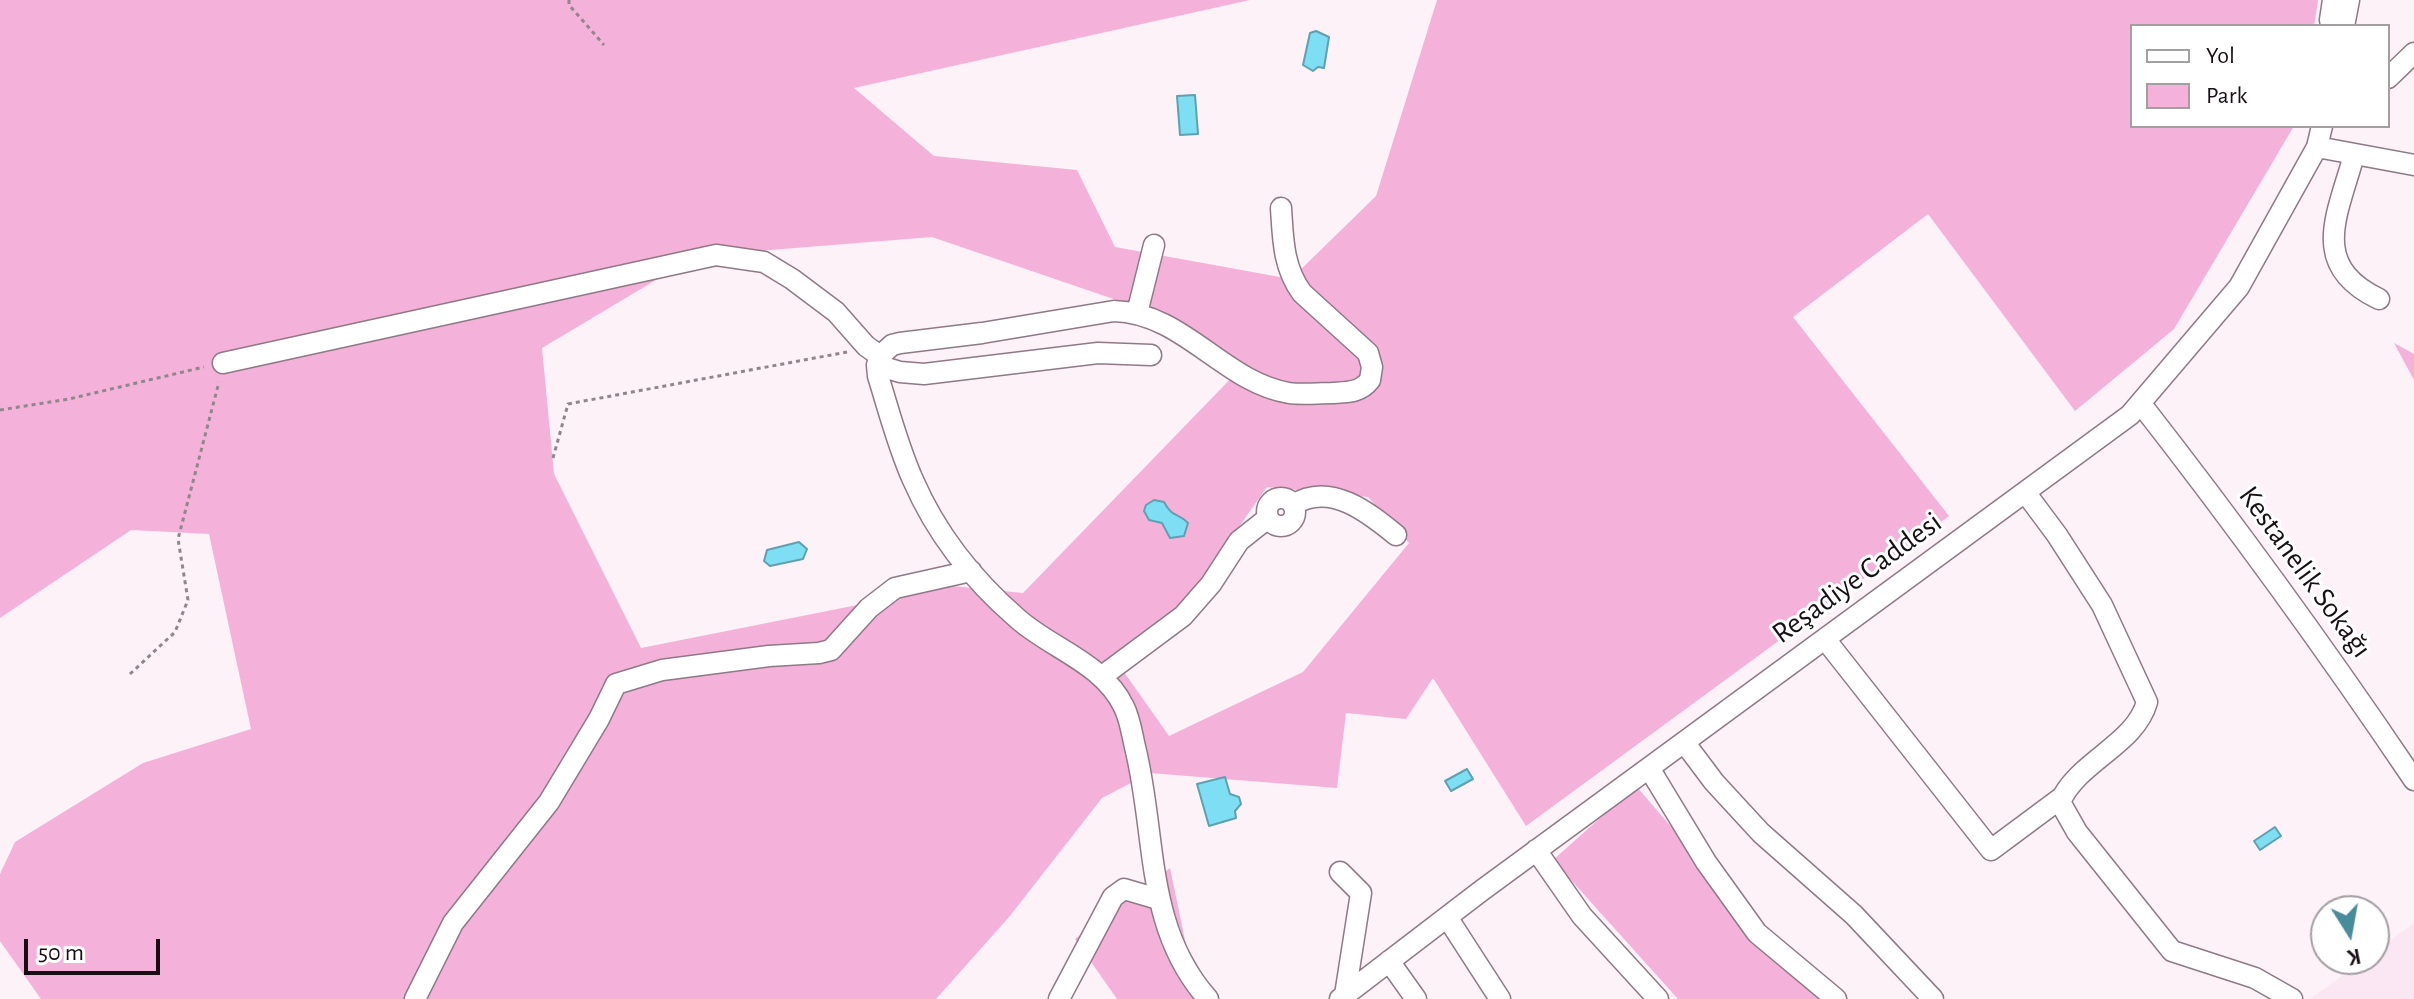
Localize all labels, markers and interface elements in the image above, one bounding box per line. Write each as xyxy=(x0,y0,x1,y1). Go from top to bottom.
legend xyxy=(2130,24,2390,128)
text: Yol xyxy=(2206,44,2235,68)
text: Park xyxy=(2206,84,2247,108)
street label: Kestanelik Sokağı xyxy=(2231,479,2379,665)
street label: Reşadiye Caddesi xyxy=(1765,504,1949,652)
north arrow xyxy=(2310,895,2390,975)
scale bar xyxy=(28,923,164,973)
text: 50 m xyxy=(38,941,84,965)
text: K xyxy=(2346,945,2363,969)

